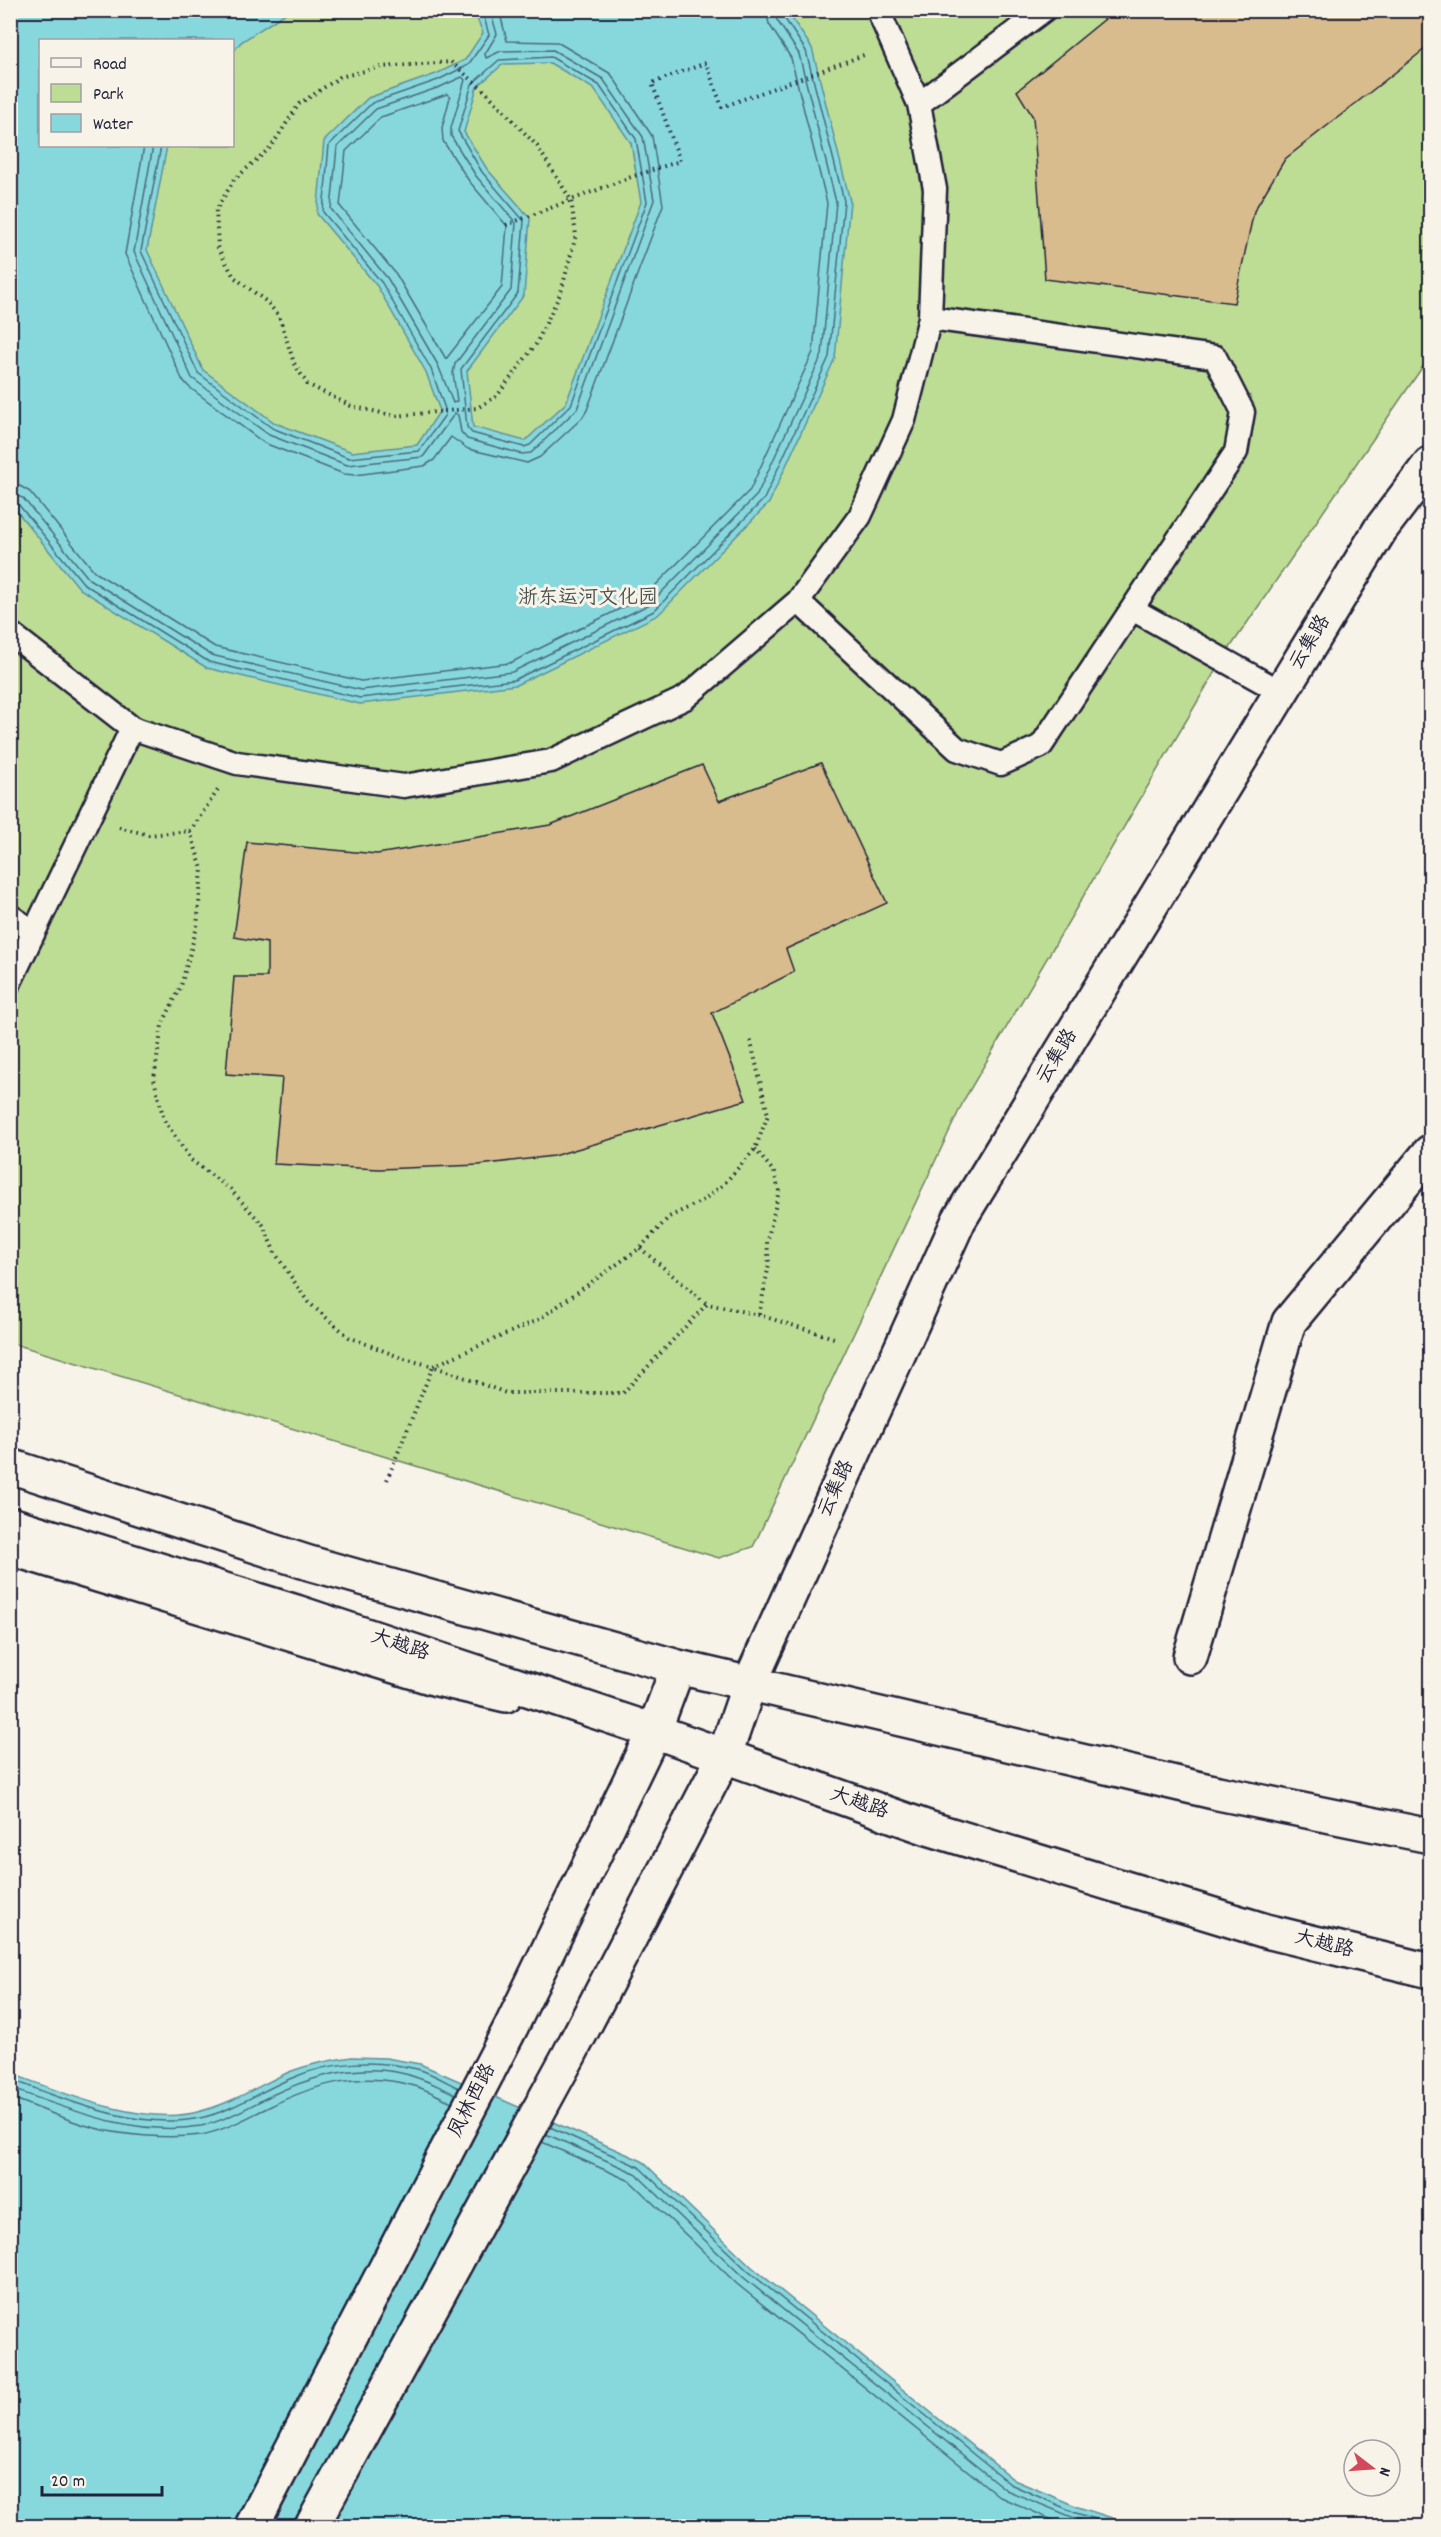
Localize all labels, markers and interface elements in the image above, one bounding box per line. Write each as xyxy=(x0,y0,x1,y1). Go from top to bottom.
legend xyxy=(39,39,234,147)
text: Road xyxy=(93,53,127,78)
text: Park xyxy=(93,83,124,108)
text: Water xyxy=(93,113,133,138)
park label: 浙东运河文化园 xyxy=(518,585,658,613)
street label: 云集路 xyxy=(1284,609,1339,676)
street label: 云集路 xyxy=(1031,1023,1086,1090)
street label: 云集路 xyxy=(812,1455,862,1522)
street label: 大越路 xyxy=(367,1623,434,1669)
street label: 大越路 xyxy=(826,1781,893,1827)
street label: 大越路 xyxy=(1292,1924,1357,1966)
street label: 凤林西路 xyxy=(442,2058,504,2143)
north arrow xyxy=(1342,2438,1402,2498)
scale bar xyxy=(42,2459,162,2497)
text: N xyxy=(1372,2465,1396,2479)
text: 20 m xyxy=(51,2470,85,2495)

